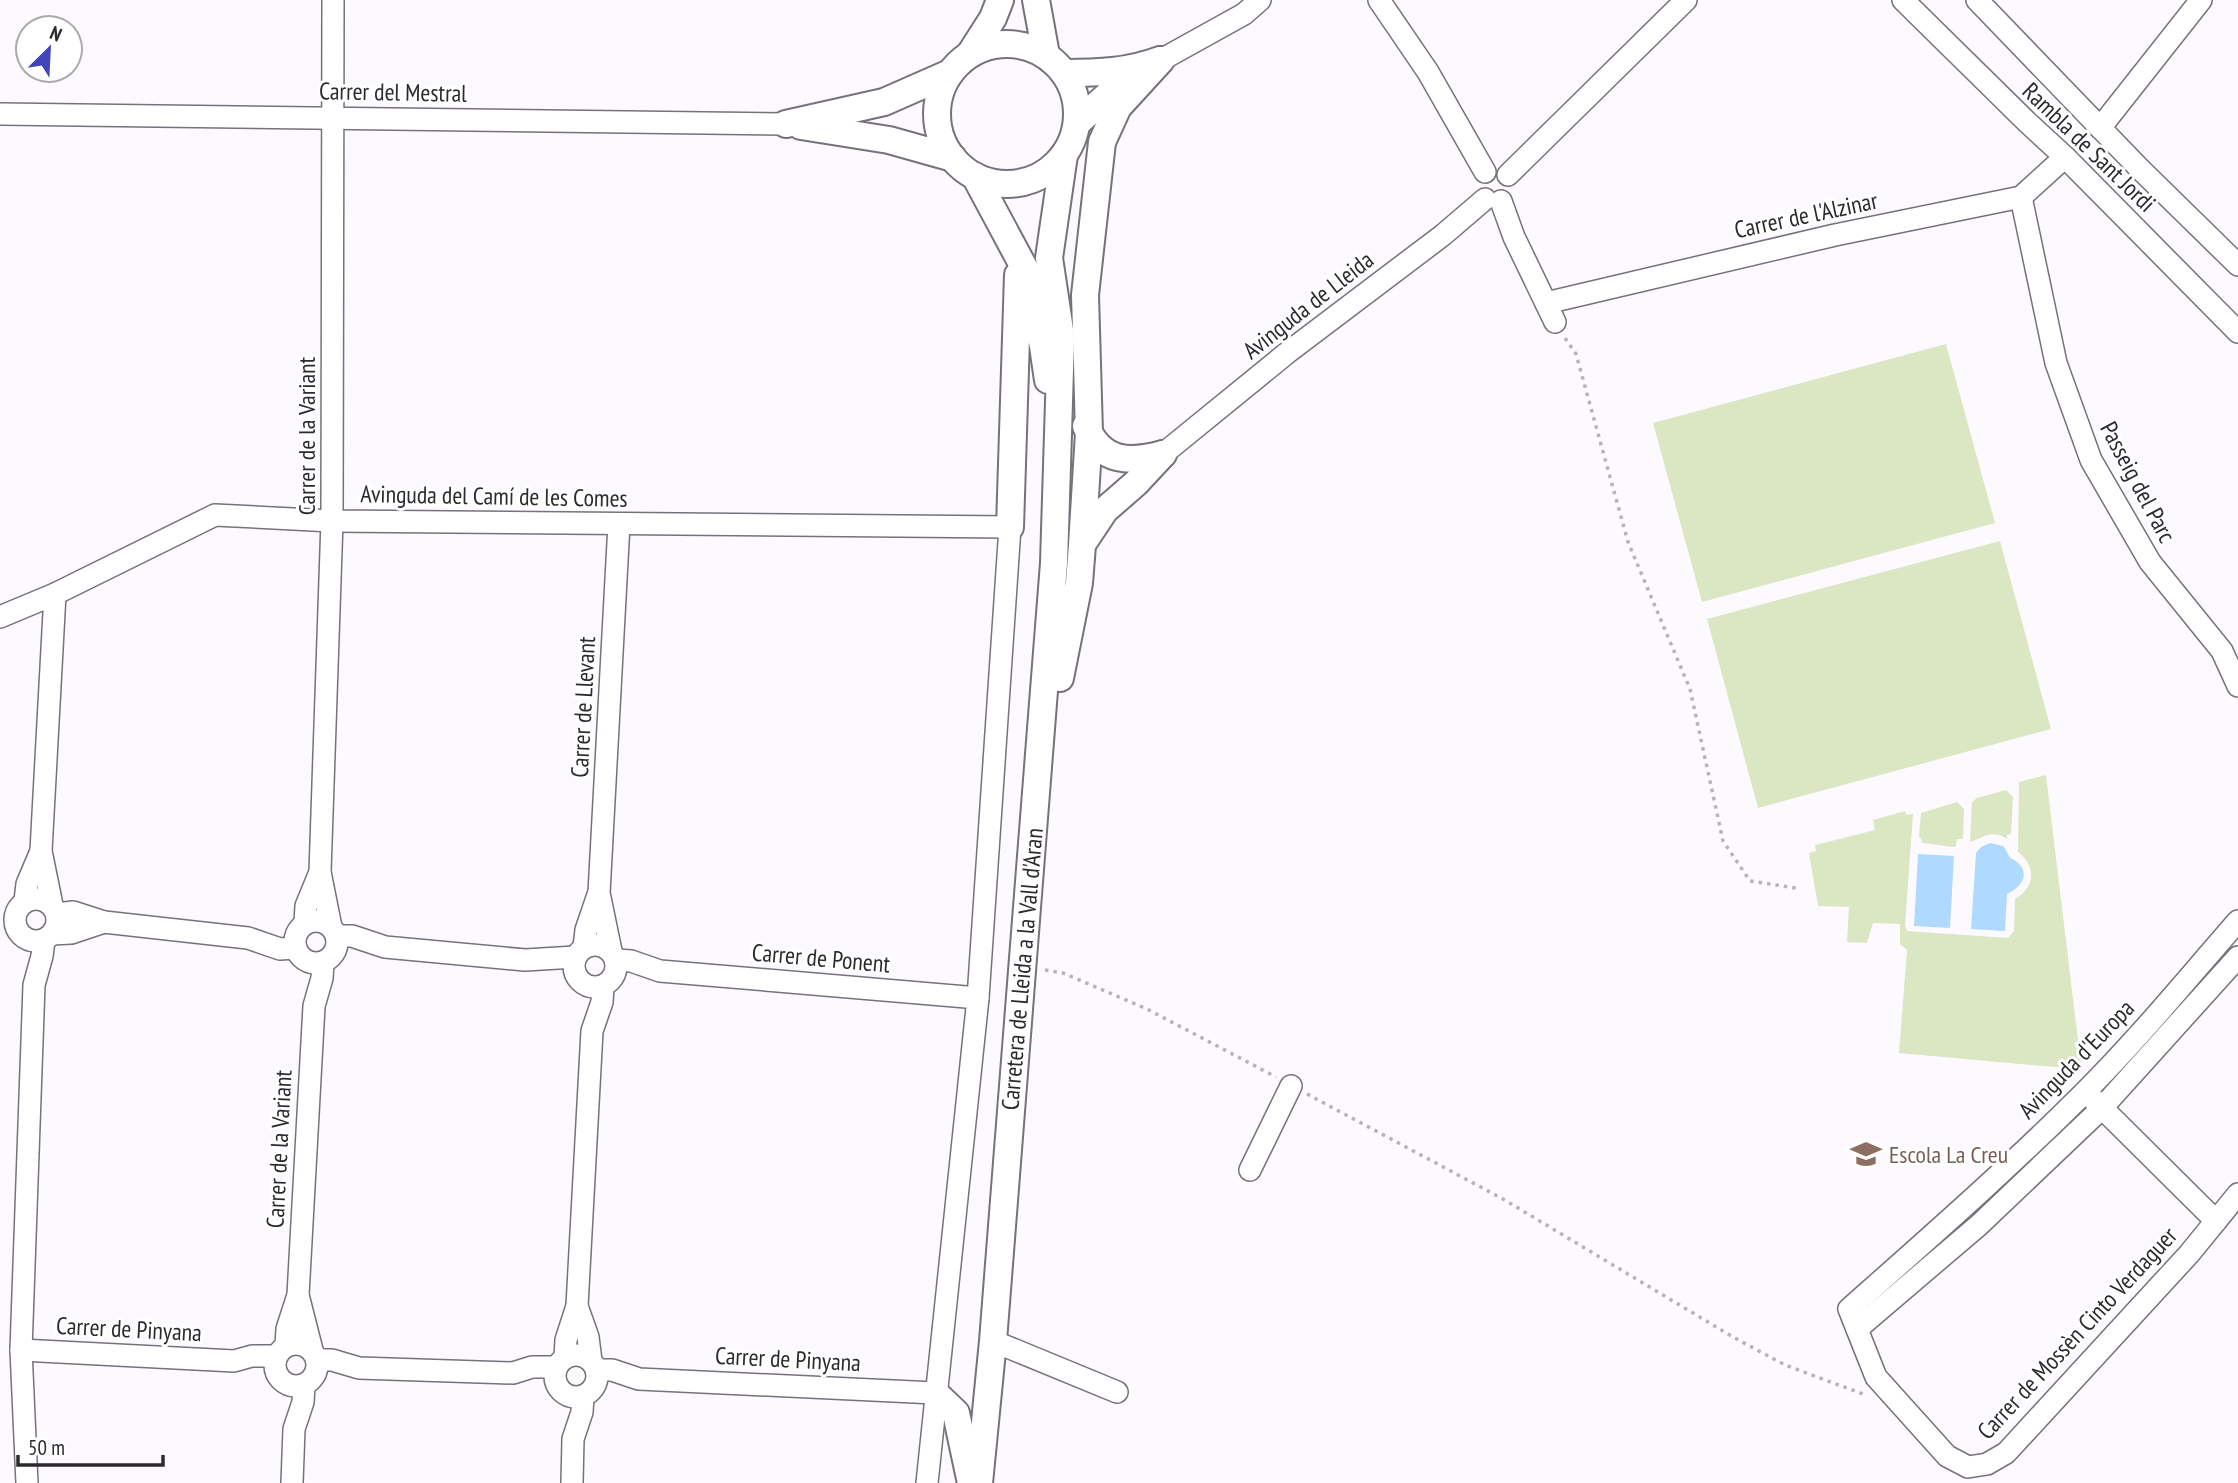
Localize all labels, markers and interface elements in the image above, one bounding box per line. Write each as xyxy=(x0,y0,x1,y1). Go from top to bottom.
north arrow xyxy=(14,14,84,84)
text: N xyxy=(46,20,65,47)
street label: Carrer del Mestral xyxy=(319,75,468,109)
street label: Rambla de Sant Jordi xyxy=(2016,76,2162,218)
street label: Carrer de l'Alzinar xyxy=(1732,185,1881,245)
street label: Avinguda de Lleida xyxy=(1236,244,1380,366)
street label: Carrer de la Variant xyxy=(291,356,322,515)
street label: Passeig del Parc xyxy=(2093,416,2183,548)
street label: Avinguda del Camí de les Comes xyxy=(360,478,628,514)
street label: Carrer de Llevant xyxy=(564,635,602,778)
street label: Carretera de Lleida a la Vall d'Aran xyxy=(994,827,1050,1111)
street label: Carrer de Ponent xyxy=(751,937,892,980)
street label: Avinguda d'Europa xyxy=(2011,993,2141,1125)
street label: Carrer de la Variant xyxy=(259,1069,299,1229)
school or university icon: Escola La Creu xyxy=(1849,1137,1883,1171)
place label: Escola La Creu xyxy=(1889,1139,2008,1170)
street label: Carrer de Mossèn Cinto Verdaguer xyxy=(1970,1220,2184,1446)
street label: Carrer de Pinyana xyxy=(55,1310,203,1348)
street label: Carrer de Pinyana xyxy=(714,1340,862,1378)
scale bar xyxy=(18,1424,163,1468)
text: 50 m xyxy=(28,1434,65,1461)

